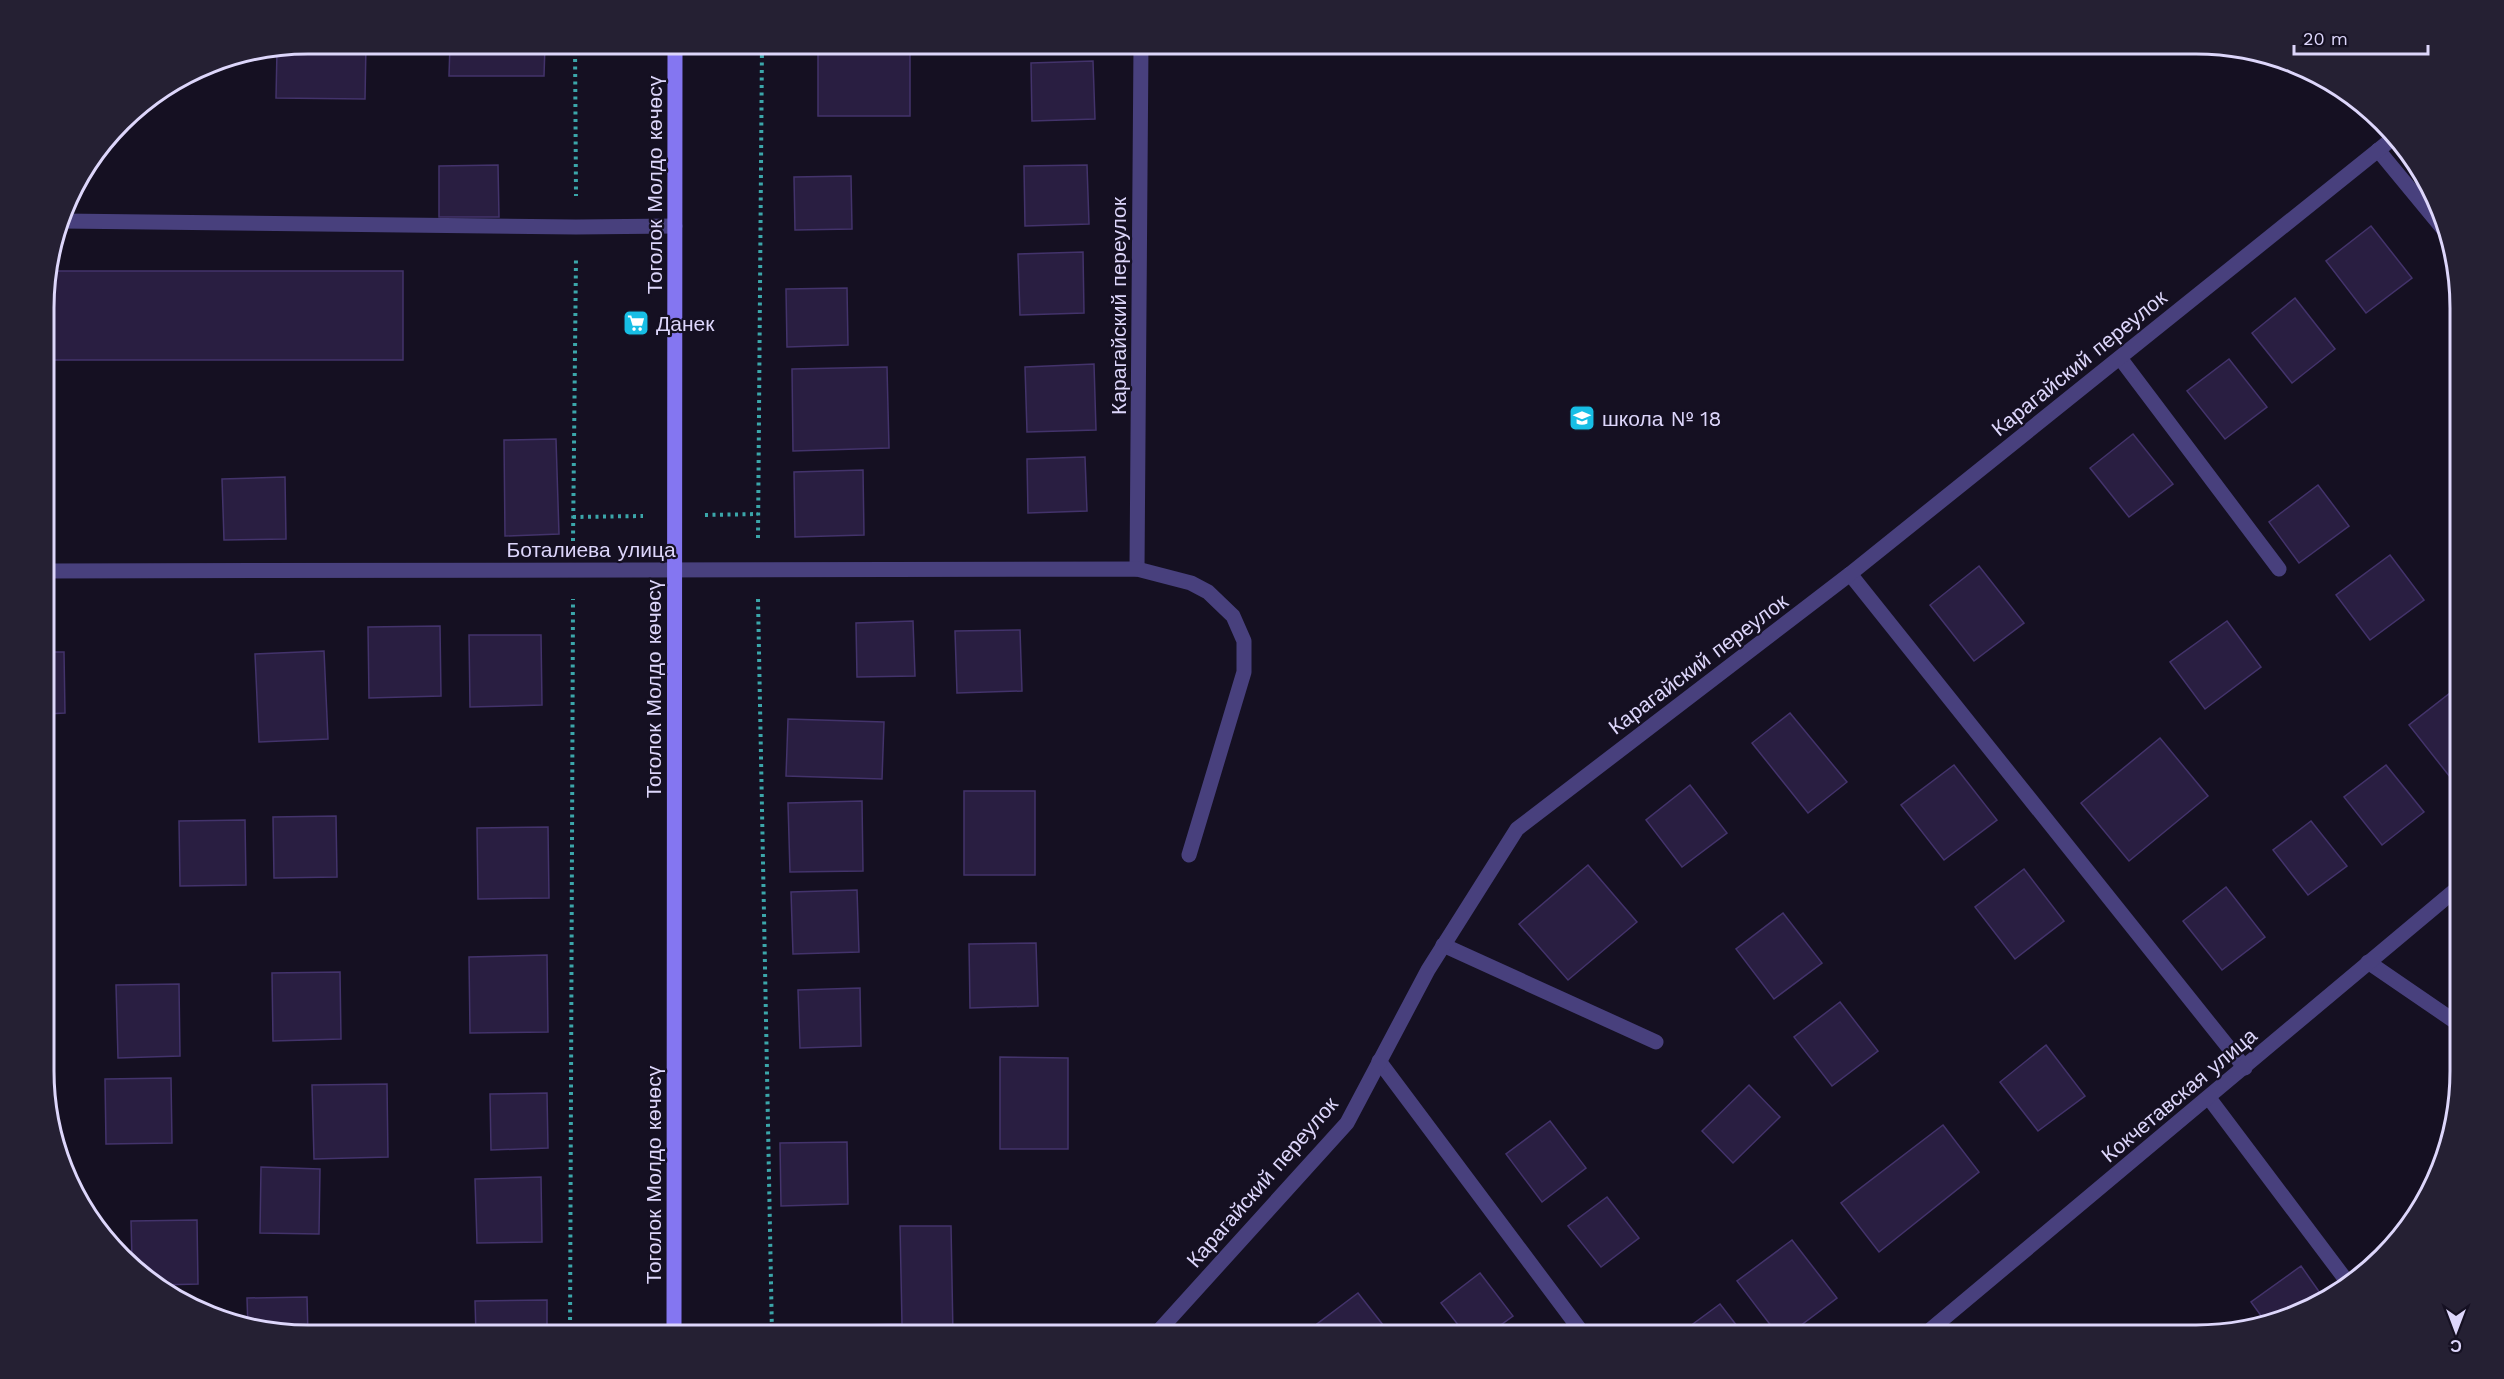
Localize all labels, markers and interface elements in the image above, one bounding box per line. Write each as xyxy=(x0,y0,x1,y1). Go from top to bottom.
scale bar xyxy=(2294,18,2428,56)
text: 20 m xyxy=(2303,28,2348,49)
street label: Тоголок Молдо көчөсү xyxy=(642,75,667,294)
street label: Карагайский переулок xyxy=(1106,196,1131,415)
street label: Карагайский переулок xyxy=(1987,284,2172,441)
supermarket icon: Данек xyxy=(621,308,651,338)
place label: Данек xyxy=(656,311,715,336)
school or university icon: школа № 18 xyxy=(1567,403,1597,433)
place label: школа № 18 xyxy=(1602,406,1721,431)
street label: Боталиева улица xyxy=(506,537,676,562)
street label: Тоголок Молдо көчөсү xyxy=(641,579,666,798)
street label: Карагайский переулок xyxy=(1604,588,1793,740)
street label: Кокчетавская улица xyxy=(2096,1023,2262,1167)
street label: Тоголок Молдо көчөсү xyxy=(641,1065,666,1284)
street label: Карагайский переулок xyxy=(1181,1091,1343,1272)
north arrow xyxy=(2426,1301,2486,1361)
text: С xyxy=(2450,1336,2462,1355)

